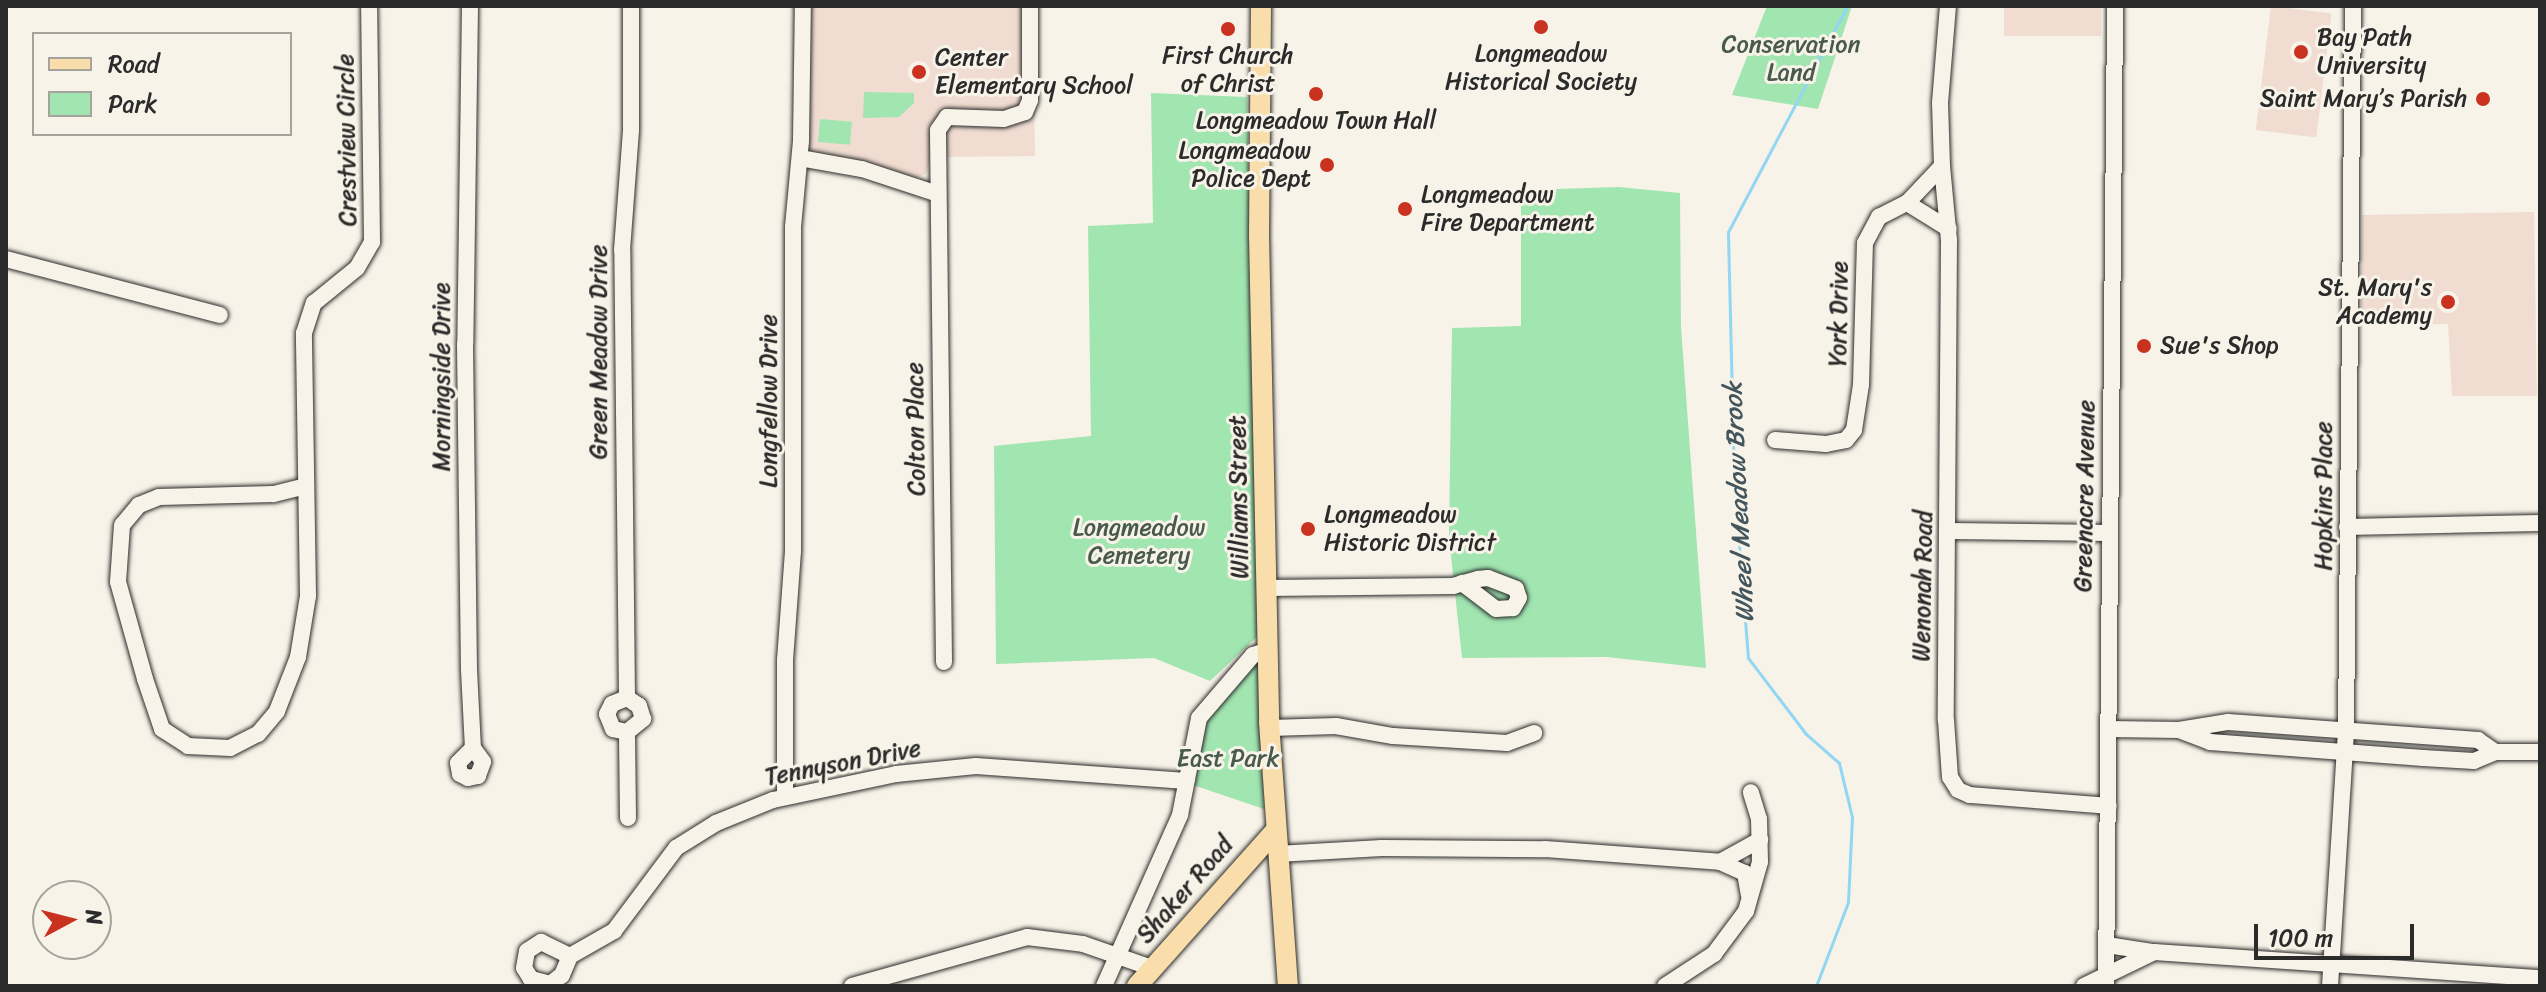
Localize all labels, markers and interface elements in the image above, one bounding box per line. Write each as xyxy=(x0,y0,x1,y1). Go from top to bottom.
marker: Longmeadow Historical Society xyxy=(1532,18,1550,36)
marker: First Church of Christ xyxy=(1219,20,1237,38)
place label: Bay Path University xyxy=(2317,24,2426,80)
park label: Conservation Land xyxy=(1722,31,1860,87)
legend xyxy=(32,32,292,136)
place label: Longmeadow Historical Society xyxy=(1445,40,1637,96)
place label: First Church of Christ xyxy=(1162,42,1294,98)
text: Road xyxy=(108,43,159,85)
marker: Bay Path University xyxy=(2292,43,2310,61)
place label: Center Elementary School xyxy=(935,44,1133,100)
street label: Crestview Circle xyxy=(331,53,363,227)
marker: Center Elementary School xyxy=(910,63,928,81)
text: Park xyxy=(108,83,157,125)
marker: Longmeadow Town Hall xyxy=(1307,85,1325,103)
place label: Saint Mary’s Parish xyxy=(2262,85,2467,113)
marker: Saint Mary’s Parish xyxy=(2474,90,2492,108)
place label: Longmeadow Town Hall xyxy=(1196,107,1436,135)
place label: Longmeadow Police Dept xyxy=(1178,137,1311,193)
marker: Longmeadow Police Dept xyxy=(1318,156,1336,174)
place label: Longmeadow Fire Department xyxy=(1421,181,1593,237)
marker: Longmeadow Fire Department xyxy=(1396,200,1414,218)
street label: Green Meadow Drive xyxy=(585,245,613,459)
street label: York Drive xyxy=(1824,261,1854,367)
place label: St. Mary's Academy xyxy=(2320,274,2432,330)
street label: Morningside Drive xyxy=(428,282,456,472)
marker: St. Mary's Academy xyxy=(2439,293,2457,311)
street label: Longfellow Drive xyxy=(755,314,783,488)
place label: Sue's Shop xyxy=(2160,332,2279,360)
marker: Sue's Shop xyxy=(2135,337,2153,355)
street label: Colton Place xyxy=(900,362,932,496)
water label: Wheel Meadow Brook xyxy=(1717,381,1761,623)
street label: Greenacre Avenue xyxy=(2069,400,2101,592)
street label: Williams Street xyxy=(1223,415,1255,579)
street label: Hopkins Place xyxy=(2310,421,2338,571)
place label: Longmeadow Historic District xyxy=(1324,501,1497,557)
street label: Wenonah Road xyxy=(1907,510,1939,662)
park label: Longmeadow Cemetery xyxy=(1073,514,1205,570)
marker: Longmeadow Historic District xyxy=(1299,520,1317,538)
street label: Tennyson Drive xyxy=(763,734,923,792)
park label: East Park xyxy=(1177,745,1279,773)
street label: Shaker Road xyxy=(1131,831,1239,949)
north arrow xyxy=(32,880,112,960)
text: N xyxy=(74,907,115,927)
scale bar xyxy=(2258,908,2418,958)
text: 100 m xyxy=(2268,917,2333,959)

